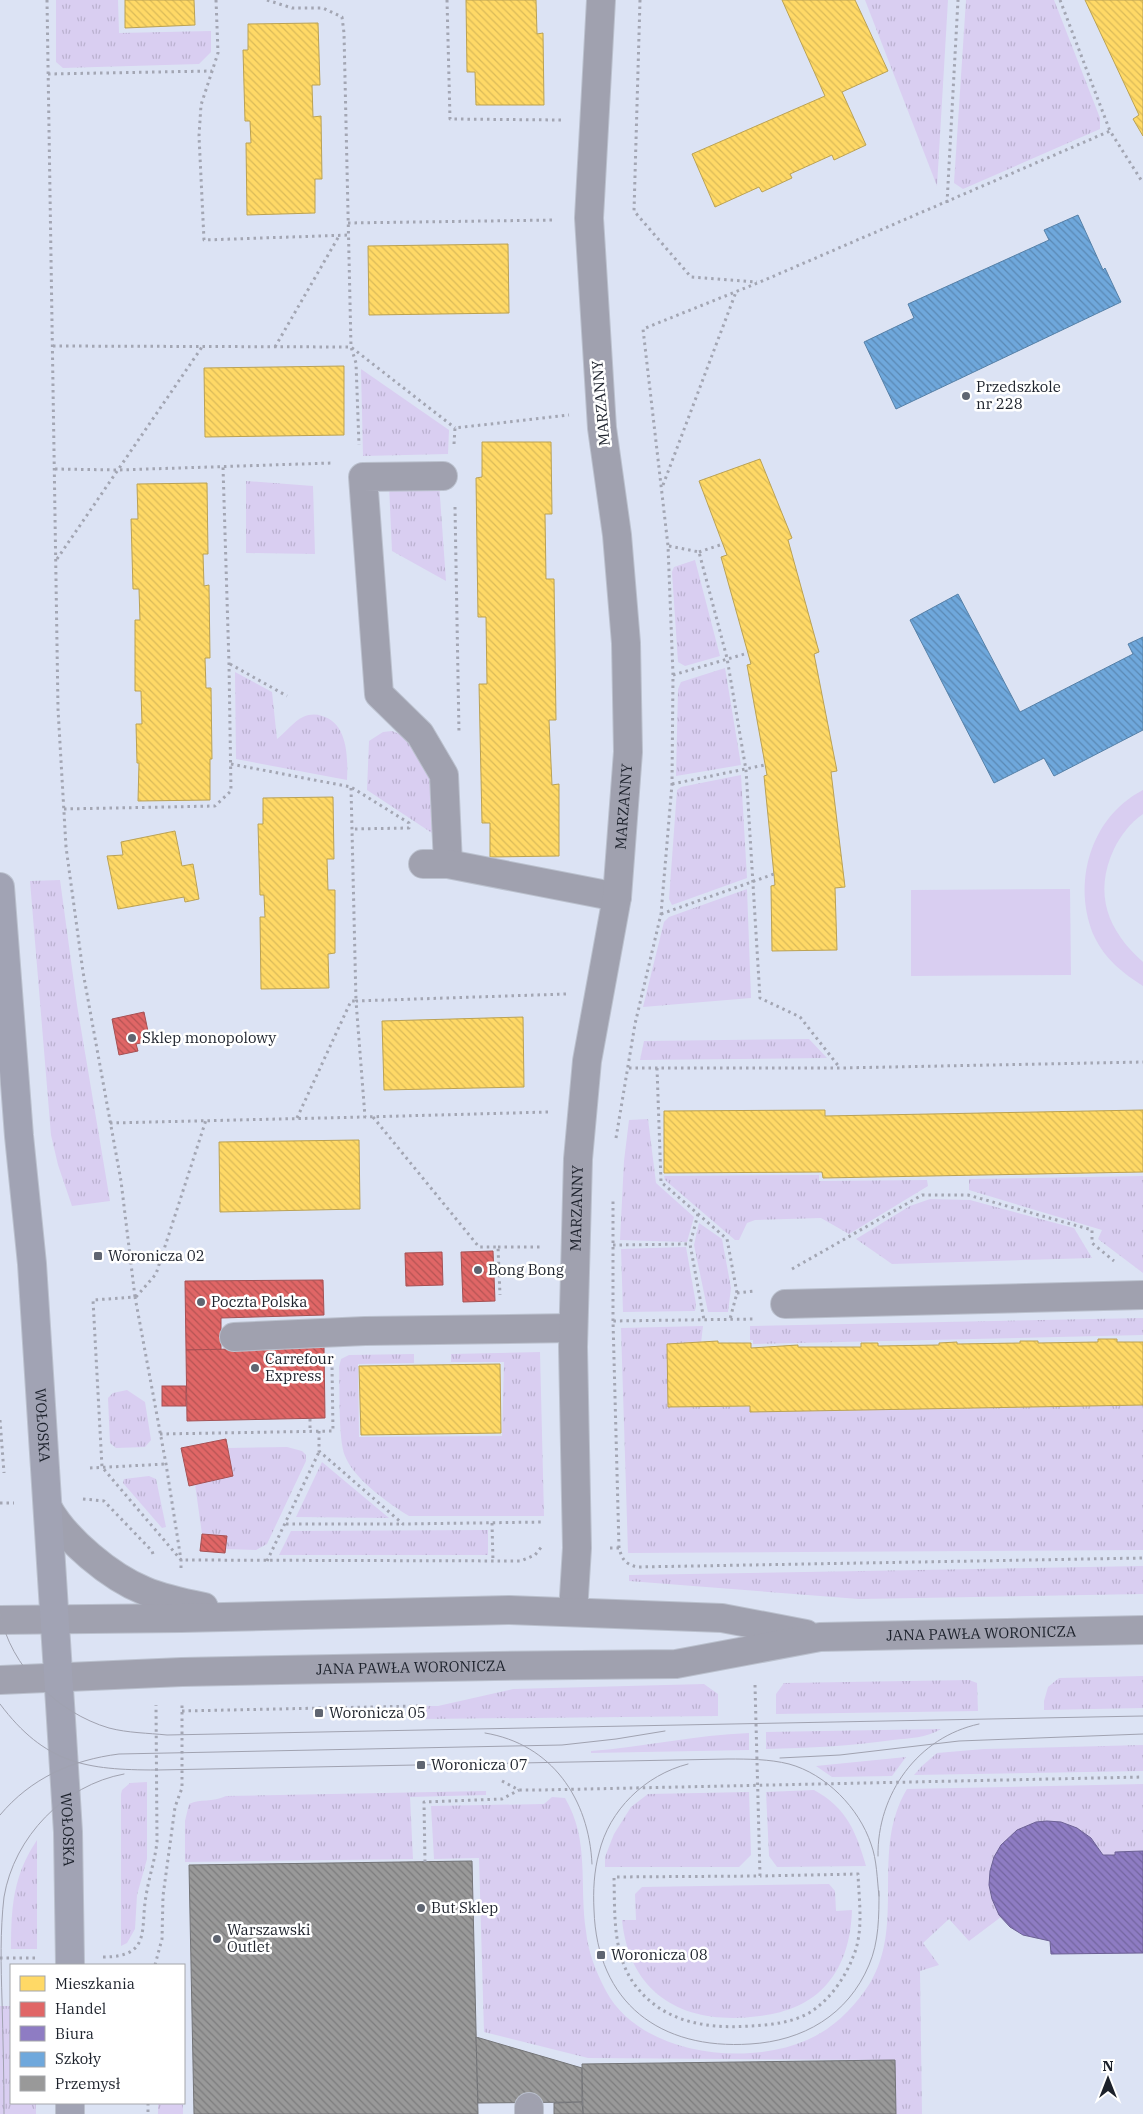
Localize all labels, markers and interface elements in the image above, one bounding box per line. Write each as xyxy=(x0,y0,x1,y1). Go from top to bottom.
street label: MARZANNY xyxy=(587,359,614,447)
place label: Przedszkole nr 228 xyxy=(976,377,1061,413)
marker: Przedszkole nr 228 xyxy=(960,390,972,402)
street label: MARZANNY xyxy=(611,762,636,850)
place label: Sklep monopolowy xyxy=(142,1028,276,1047)
marker: Sklep monopolowy xyxy=(126,1032,138,1044)
street label: MARZANNY xyxy=(566,1164,587,1252)
place label: Woronicza 02 xyxy=(108,1246,205,1265)
marker: Woronicza 02 xyxy=(92,1250,104,1262)
place label: Bong Bong xyxy=(488,1260,564,1279)
marker: Bong Bong xyxy=(472,1264,484,1276)
place label: Poczta Polska xyxy=(211,1292,307,1311)
marker: Poczta Polska xyxy=(195,1296,207,1308)
place label: Carrefour Express xyxy=(265,1349,334,1385)
marker: Carrefour Express xyxy=(249,1362,261,1374)
street label: WOŁOSKA xyxy=(31,1388,55,1464)
street label: JANA PAWŁA WORONICZA xyxy=(886,1621,1077,1645)
street label: JANA PAWŁA WORONICZA xyxy=(316,1656,507,1678)
place label: Woronicza 05 xyxy=(329,1703,426,1722)
marker: Woronicza 05 xyxy=(313,1707,325,1719)
place label: Woronicza 07 xyxy=(431,1755,528,1774)
marker: Woronicza 07 xyxy=(415,1759,427,1771)
street label: WOŁOSKA xyxy=(57,1792,79,1867)
place label: But Sklep xyxy=(431,1898,498,1917)
marker: But Sklep xyxy=(415,1902,427,1914)
place label: Warszawski Outlet xyxy=(227,1920,311,1956)
marker: Warszawski Outlet xyxy=(211,1933,223,1945)
place label: Woronicza 08 xyxy=(611,1945,708,1964)
marker: Woronicza 08 xyxy=(595,1949,607,1961)
legend xyxy=(10,1964,185,2104)
text: Mieszkania xyxy=(55,1974,135,1993)
text: Handel xyxy=(55,1999,106,2018)
text: Biura xyxy=(55,2024,94,2043)
text: Szkoły xyxy=(55,2049,101,2068)
north arrow xyxy=(1083,2054,1133,2104)
text: N xyxy=(1102,2057,1114,2075)
text: Przemysł xyxy=(55,2074,121,2093)

